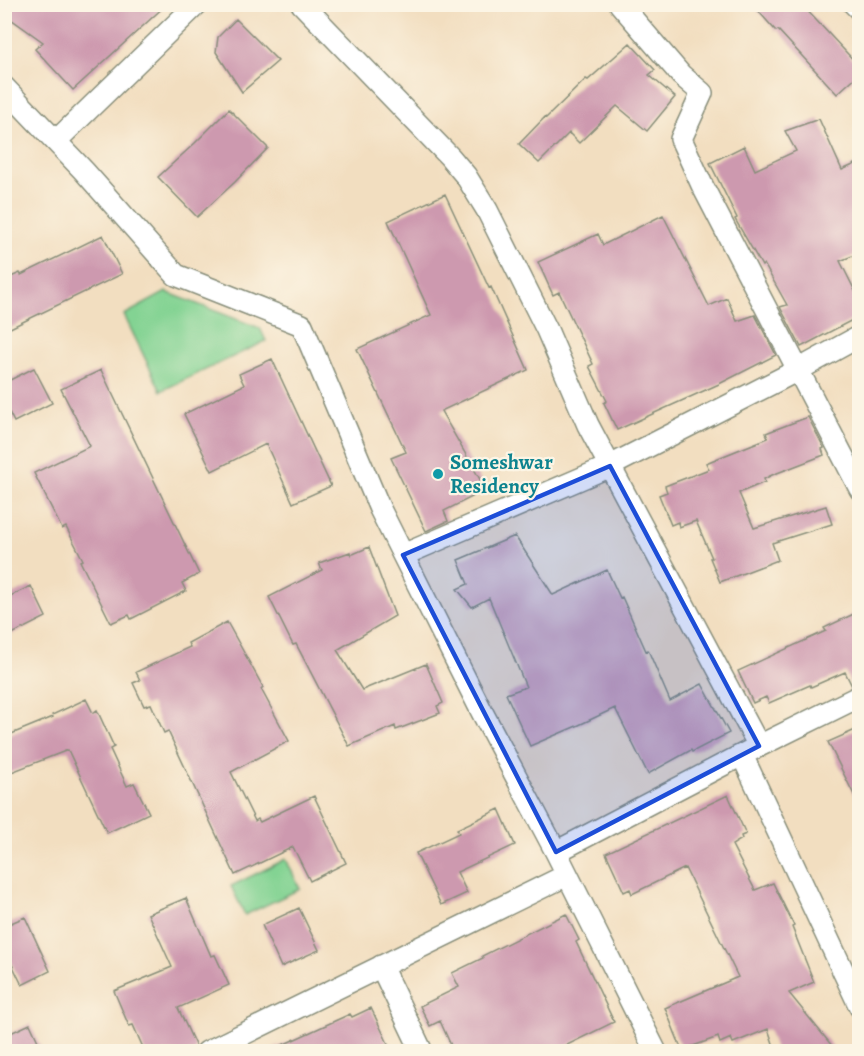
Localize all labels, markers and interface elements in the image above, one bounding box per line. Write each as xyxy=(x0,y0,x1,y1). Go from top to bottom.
place label: Someshwar Residency xyxy=(450,448,553,500)
marker: Someshwar Residency xyxy=(431,467,445,481)

